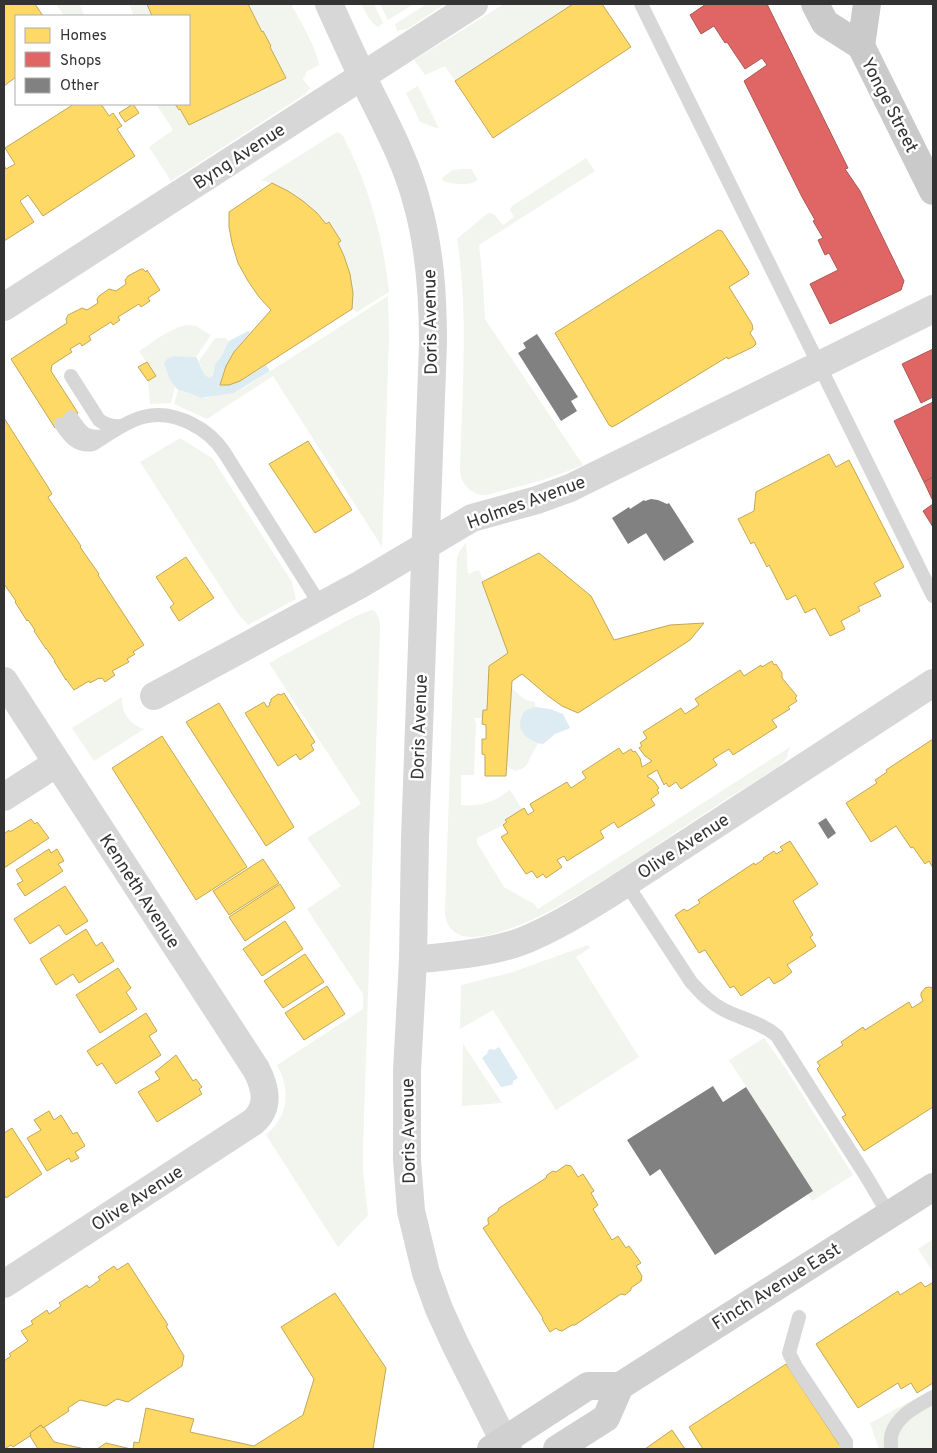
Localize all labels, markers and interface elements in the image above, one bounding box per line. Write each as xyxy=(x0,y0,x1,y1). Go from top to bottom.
legend xyxy=(15,15,190,105)
text: Homes xyxy=(60,27,107,46)
text: Shops xyxy=(60,52,101,71)
street label: Yonge Street xyxy=(855,54,922,157)
text: Other xyxy=(60,77,99,96)
street label: Byng Avenue xyxy=(189,119,290,196)
street label: Doris Avenue xyxy=(419,269,444,375)
street label: Holmes Avenue xyxy=(464,471,589,536)
street label: Doris Avenue xyxy=(407,674,434,780)
street label: Olive Avenue xyxy=(634,809,734,885)
street label: Kenneth Avenue xyxy=(93,830,184,953)
street label: Doris Avenue xyxy=(397,1078,422,1184)
street label: Olive Avenue xyxy=(88,1161,188,1237)
street label: Finch Avenue East xyxy=(708,1238,845,1336)

